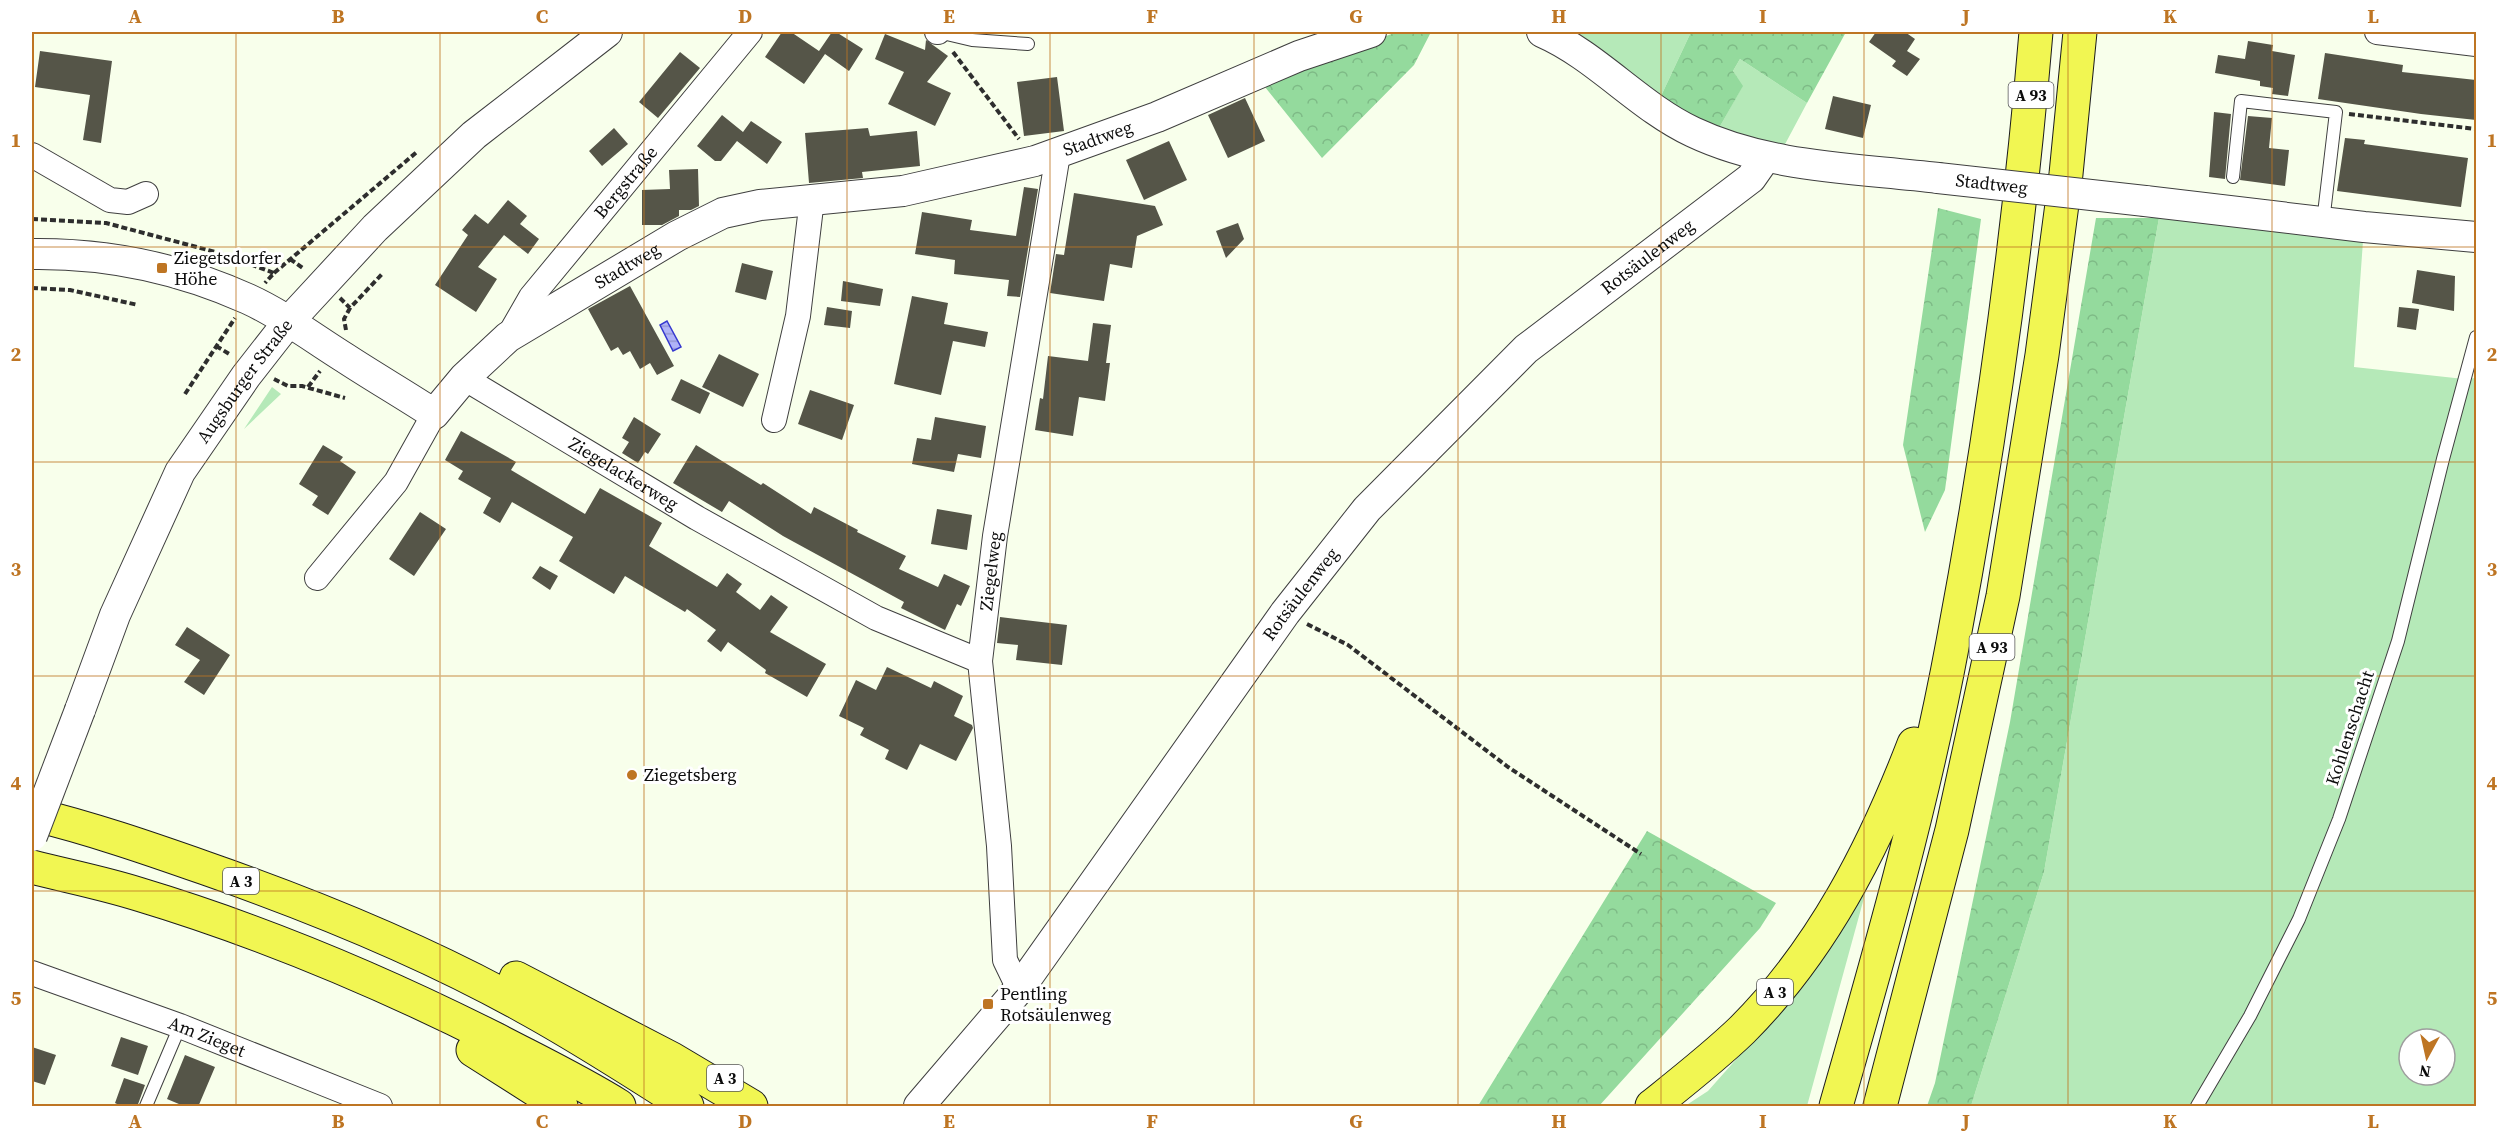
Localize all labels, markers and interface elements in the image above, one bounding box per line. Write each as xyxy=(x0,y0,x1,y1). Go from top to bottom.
text: A xyxy=(128,2,142,30)
text: B xyxy=(331,2,345,30)
text: C xyxy=(536,2,548,30)
text: D xyxy=(738,2,752,30)
text: E xyxy=(943,2,955,30)
text: F xyxy=(1146,2,1158,30)
text: G xyxy=(1349,2,1363,30)
text: H xyxy=(1551,2,1567,30)
text: I xyxy=(1759,2,1767,30)
text: J xyxy=(1960,2,1970,30)
text: K xyxy=(2163,2,2177,30)
text: L xyxy=(2367,2,2379,30)
road number: A 93 xyxy=(2008,82,2054,108)
street label: Stadtweg xyxy=(1059,114,1136,162)
text: 1 xyxy=(11,126,21,154)
text: 1 xyxy=(2487,126,2497,154)
street label: Bergstraße xyxy=(588,140,663,224)
street label: Stadtweg xyxy=(1954,167,2029,200)
street label: Rotsäulenweg xyxy=(1595,213,1699,300)
street label: Stadtweg xyxy=(589,236,664,295)
place label: Ziegetsdorfer Höhe xyxy=(174,245,281,291)
marker: Ziegetsdorfer Höhe xyxy=(155,261,169,275)
street label: Augsburger Straße xyxy=(190,313,298,448)
text: 2 xyxy=(11,340,22,368)
text: 2 xyxy=(2487,340,2498,368)
street label: Ziegelackerweg xyxy=(564,431,683,516)
street label: Ziegelweg xyxy=(973,530,1007,612)
street label: Rotsäulenweg xyxy=(1256,542,1344,645)
text: 3 xyxy=(11,555,22,583)
text: 3 xyxy=(2487,555,2498,583)
road number: A 93 xyxy=(1970,634,2014,660)
street label: Kohlenschacht xyxy=(2319,667,2380,788)
place label: Ziegetsberg xyxy=(644,762,737,787)
marker: Ziegetsberg xyxy=(625,768,639,782)
text: 4 xyxy=(11,769,22,797)
text: 4 xyxy=(2487,769,2498,797)
road number: A 3 xyxy=(223,868,259,894)
road number: A 3 xyxy=(1757,979,1793,1005)
place label: Pentling Rotsäulenweg xyxy=(1000,981,1111,1027)
text: 5 xyxy=(11,984,22,1012)
text: 5 xyxy=(2487,984,2498,1012)
marker: Pentling Rotsäulenweg xyxy=(981,997,995,1011)
street label: Am Zieget xyxy=(165,1010,249,1063)
north arrow xyxy=(2397,1027,2457,1087)
text: N xyxy=(2417,1060,2432,1084)
road number: A 3 xyxy=(707,1065,743,1091)
text: A xyxy=(128,1107,142,1135)
text: B xyxy=(331,1107,345,1135)
text: C xyxy=(536,1107,548,1135)
text: D xyxy=(738,1107,752,1135)
text: E xyxy=(943,1107,955,1135)
text: F xyxy=(1146,1107,1158,1135)
text: G xyxy=(1349,1107,1363,1135)
text: H xyxy=(1551,1107,1567,1135)
text: I xyxy=(1759,1107,1767,1135)
text: J xyxy=(1960,1107,1970,1135)
text: K xyxy=(2163,1107,2177,1135)
text: L xyxy=(2367,1107,2379,1135)

